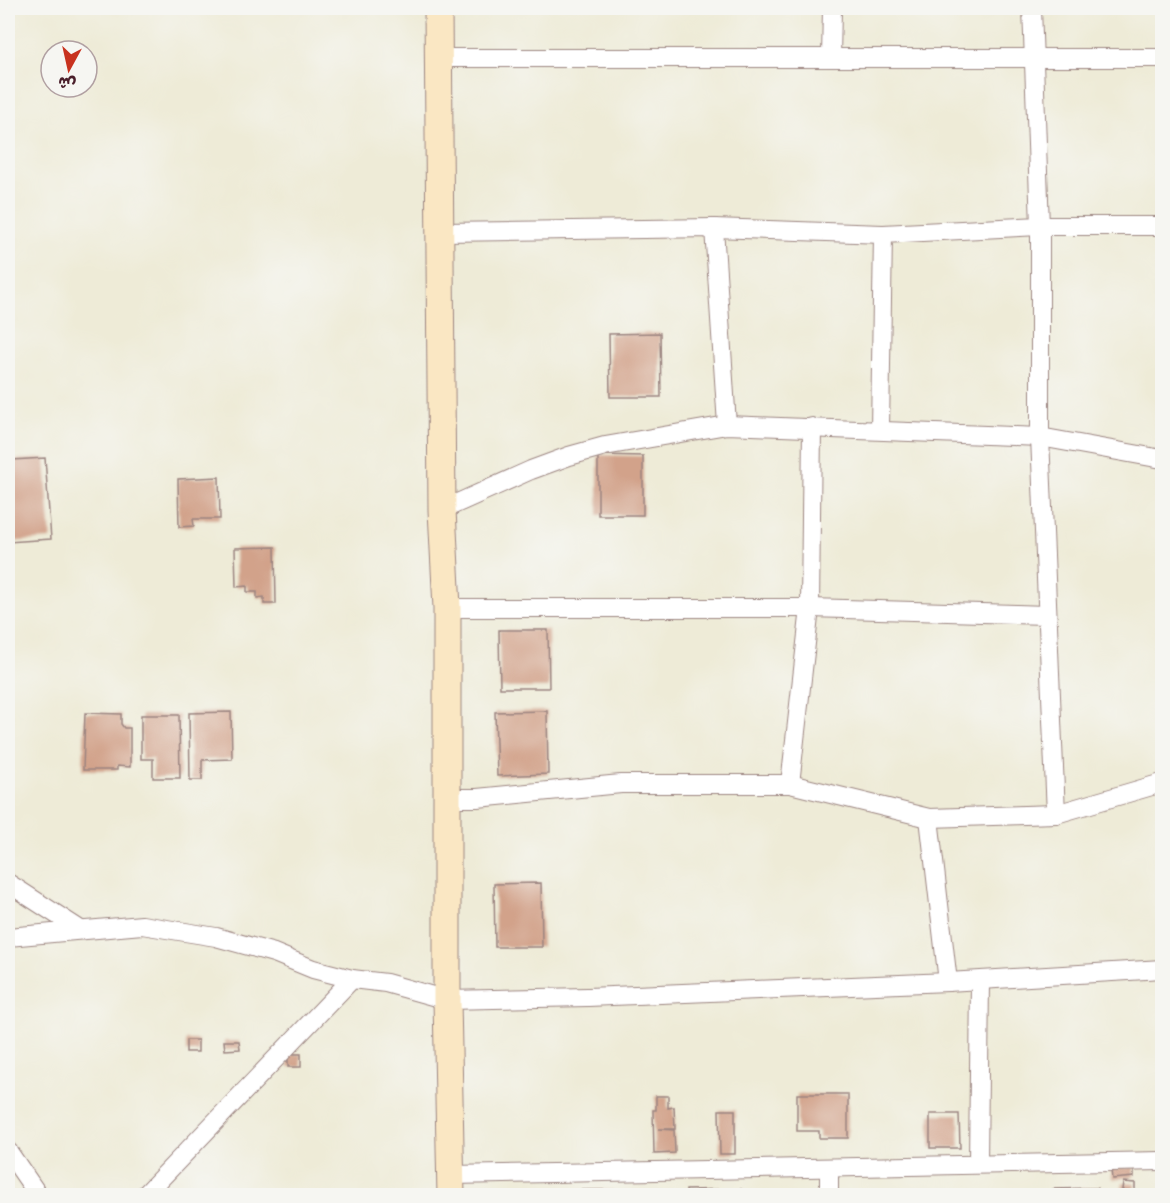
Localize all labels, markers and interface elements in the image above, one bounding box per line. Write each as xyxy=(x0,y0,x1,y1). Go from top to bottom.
north arrow xyxy=(39,39,99,99)
text: ش xyxy=(57,72,77,93)

